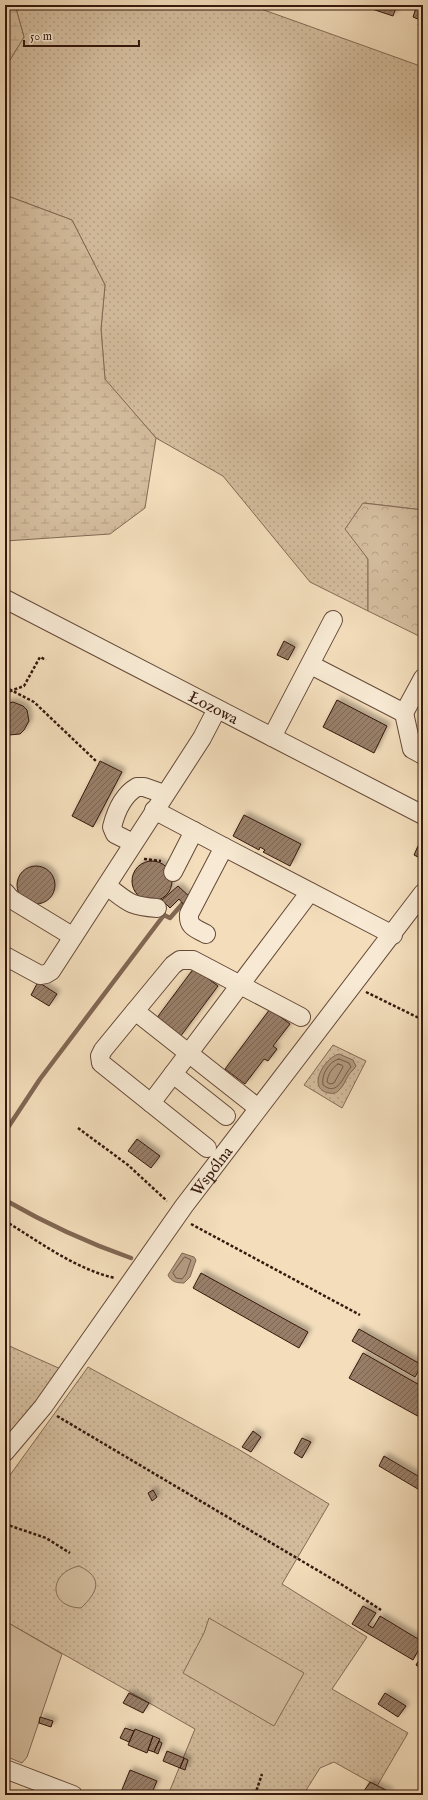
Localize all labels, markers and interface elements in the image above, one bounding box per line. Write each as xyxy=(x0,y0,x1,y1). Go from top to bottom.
scale bar xyxy=(24,22,139,48)
text: 50 m xyxy=(30,29,52,44)
street label: Łozowa xyxy=(185,688,241,730)
street label: Wspólna xyxy=(187,1143,238,1201)

